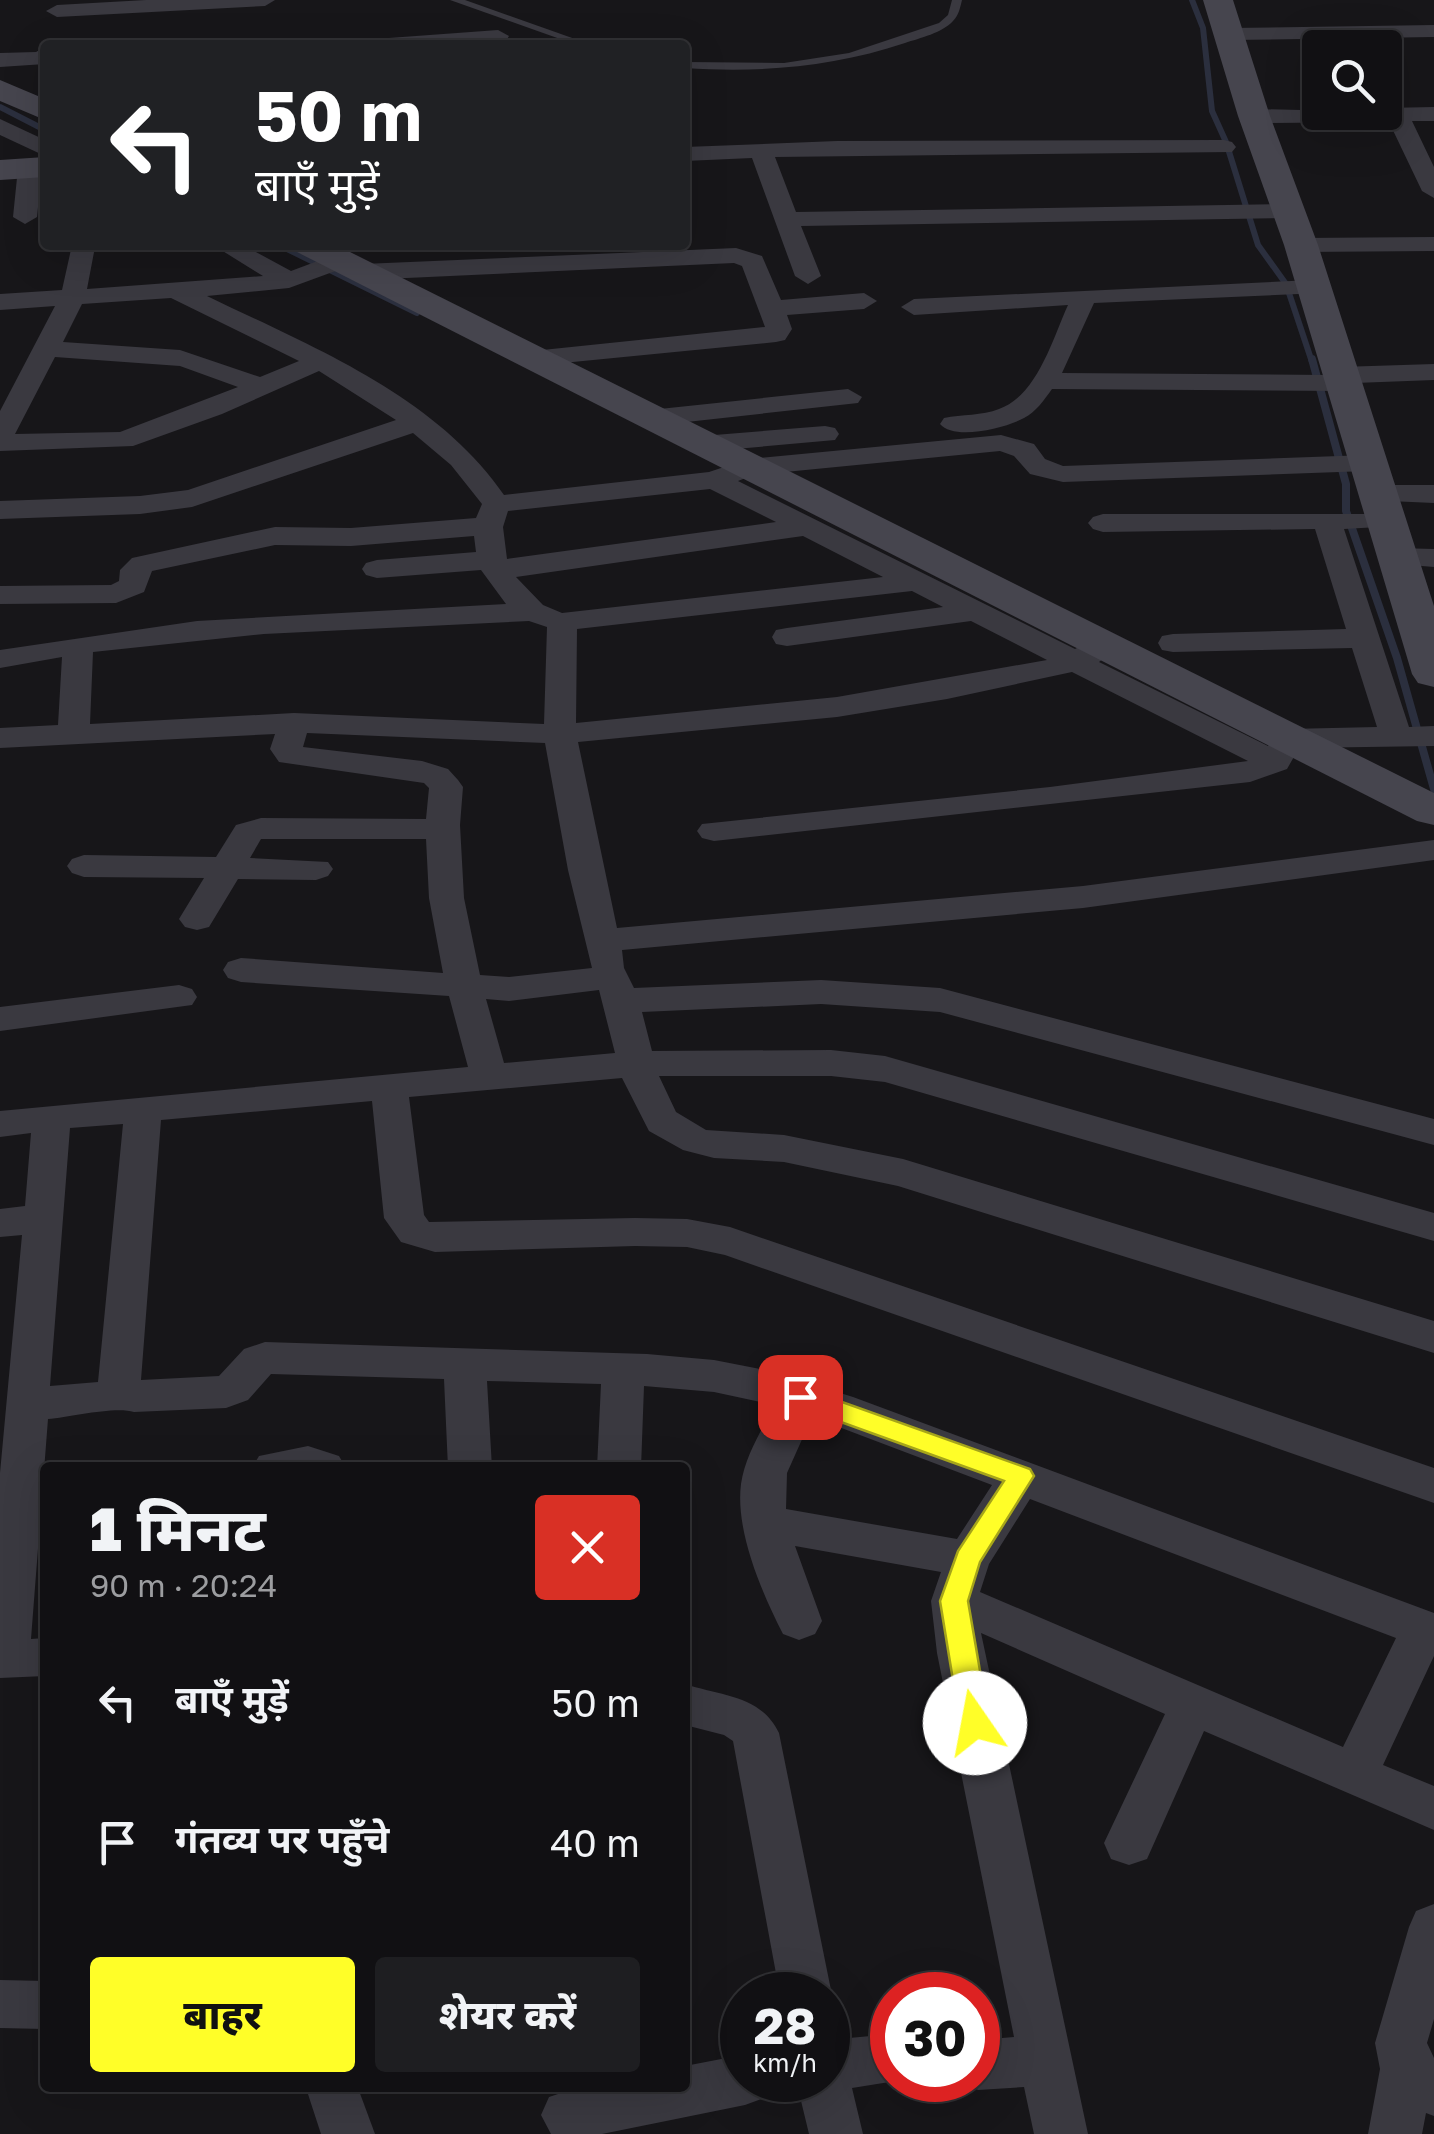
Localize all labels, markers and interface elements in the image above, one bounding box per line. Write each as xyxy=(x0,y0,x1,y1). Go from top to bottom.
map controls xyxy=(1302,30,1402,130)
button: search xyxy=(1302,30,1402,130)
text: 50 m xyxy=(255,72,422,156)
icon: left xyxy=(90,80,220,210)
text: बाएँ मुड़ें xyxy=(255,157,379,211)
pin xyxy=(758,1355,843,1440)
icon: arrive xyxy=(773,1370,828,1425)
text: 1 मिनट xyxy=(90,1492,266,1564)
button: close xyxy=(535,1495,640,1600)
text: 90 m · 20:24 xyxy=(90,1566,277,1604)
position arrow xyxy=(923,1671,1027,1775)
icon: left xyxy=(90,1675,145,1730)
text: बाएँ मुड़ें xyxy=(175,1676,289,1721)
text: 50 m xyxy=(551,1680,640,1725)
icon: arrive xyxy=(90,1815,145,1870)
text: गंतव्य पर पहुँचे xyxy=(175,1816,389,1861)
text: 40 m xyxy=(550,1820,640,1865)
button: बाहर xyxy=(90,1957,355,2072)
button: शेयर करें xyxy=(375,1957,640,2072)
speed limit sign: 30 xyxy=(870,1972,1000,2102)
text: 28 xyxy=(754,1995,816,2055)
text: km/h xyxy=(753,2047,817,2078)

